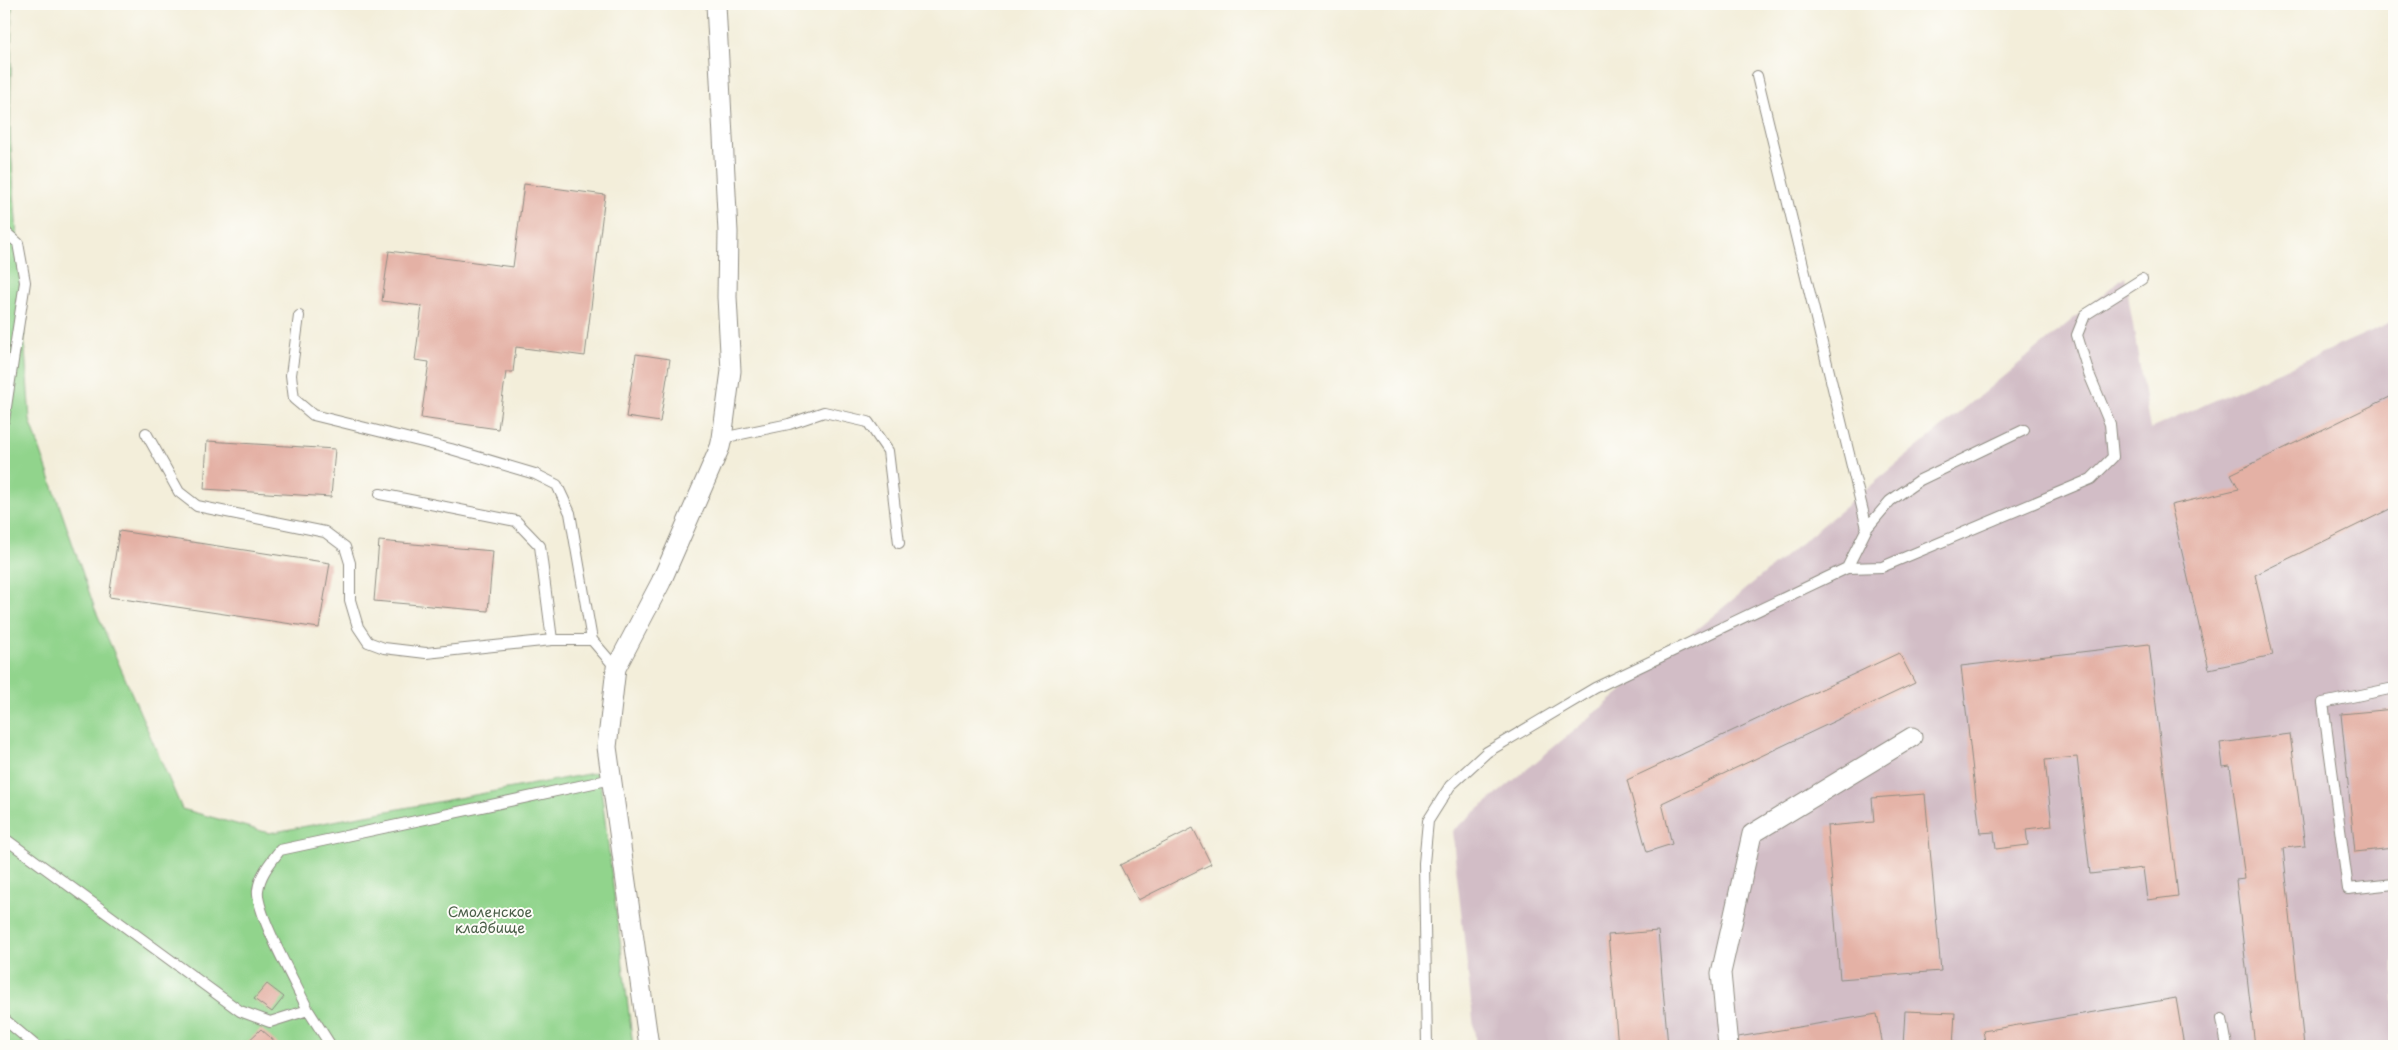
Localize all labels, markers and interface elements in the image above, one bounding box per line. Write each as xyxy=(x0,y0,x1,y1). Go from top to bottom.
park label: Смоленское кладбище xyxy=(448,901,532,938)

